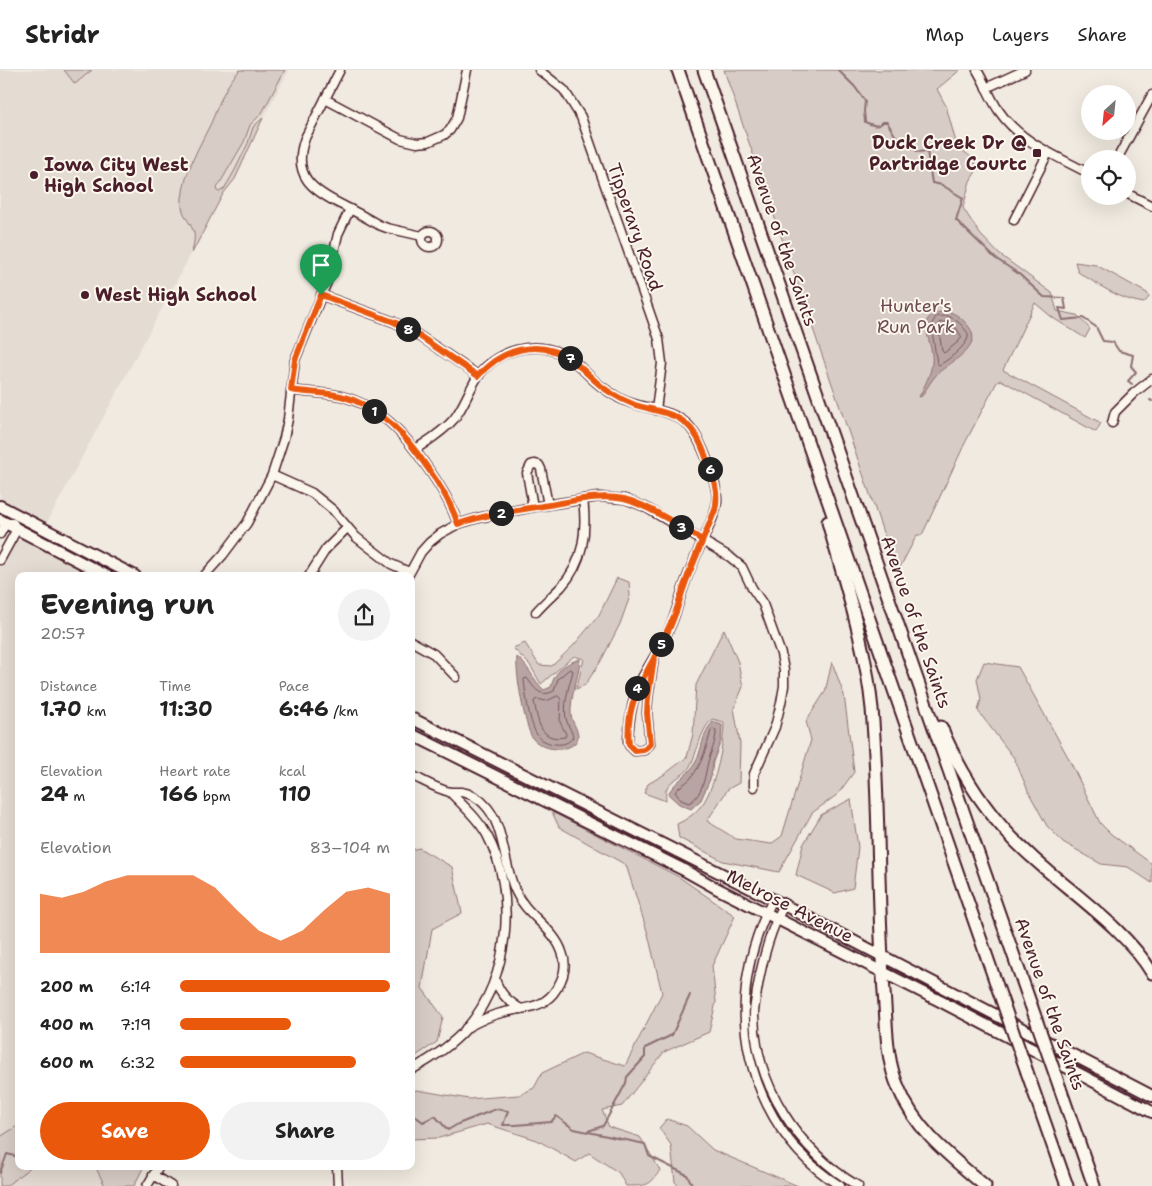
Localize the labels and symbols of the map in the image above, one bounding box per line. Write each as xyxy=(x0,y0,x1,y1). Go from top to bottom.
north arrow xyxy=(1081,85,1136,140)
place label: Duck Creek Dr @ Partridge Courtc xyxy=(869,131,1027,176)
marker: Duck Creek Dr @ Partridge Courtc xyxy=(1031,147,1043,159)
street label: Avenue of the Saints xyxy=(741,150,823,330)
place label: Iowa City West High School xyxy=(44,153,189,198)
street label: Tipperary Road xyxy=(602,160,668,294)
marker: Iowa City West High School xyxy=(28,169,40,181)
pin xyxy=(300,244,342,295)
place label: West High School xyxy=(95,283,257,307)
marker: West High School xyxy=(79,289,91,301)
park label: Hunter's Run Park xyxy=(877,294,955,339)
pin: 8 xyxy=(396,316,420,342)
pin: 7 xyxy=(558,346,582,370)
pin: 1 xyxy=(362,398,386,424)
pin: 6 xyxy=(698,456,722,482)
pin: 2 xyxy=(488,500,514,526)
pin: 3 xyxy=(668,514,694,540)
street label: Avenue of the Saints xyxy=(875,532,957,712)
pin: 5 xyxy=(648,632,674,656)
pin: 4 xyxy=(624,676,650,700)
street label: Melrose Avenue xyxy=(723,864,857,948)
street label: Avenue of the Saints xyxy=(1009,914,1091,1094)

